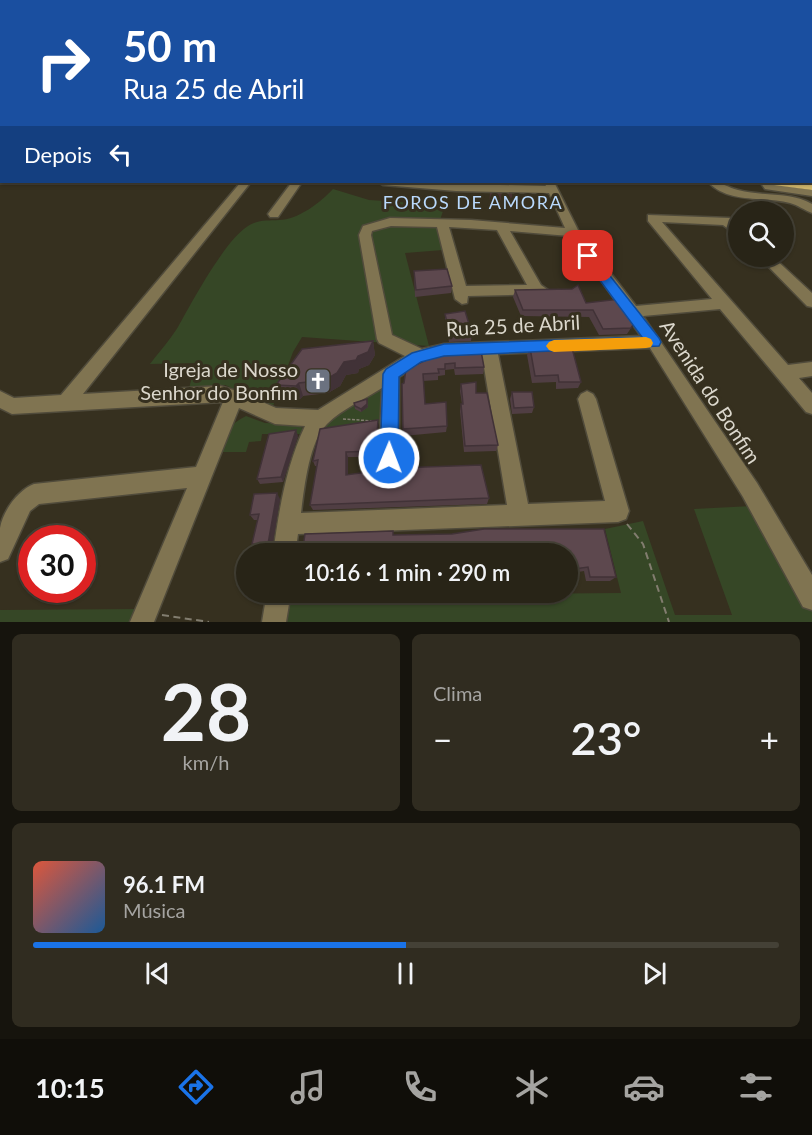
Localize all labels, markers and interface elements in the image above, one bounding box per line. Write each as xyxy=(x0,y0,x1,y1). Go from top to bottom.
text: 50 m xyxy=(123,21,217,71)
icon: right xyxy=(24,24,102,102)
text: Rua 25 de Abril xyxy=(123,72,304,105)
icon: left xyxy=(104,138,137,171)
text: Depois xyxy=(24,141,92,168)
district label: FOROS DE AMORA xyxy=(383,191,563,213)
map controls xyxy=(728,201,794,267)
button: search xyxy=(728,201,794,267)
pin xyxy=(562,230,613,281)
icon: arrive xyxy=(571,239,604,272)
street label: Rua 25 de Abril xyxy=(445,310,581,341)
street label: Avenida do Bonfim xyxy=(656,315,766,468)
place label: Igreja de Nosso Senhor do Bonfim xyxy=(140,357,298,404)
church icon: Igreja de Nosso Senhor do Bonfim xyxy=(303,366,333,396)
position arrow xyxy=(357,426,421,490)
speed limit sign: 30 xyxy=(18,525,96,603)
text: 10:16 · 1 min · 290 m xyxy=(304,559,510,586)
text: 28 xyxy=(161,664,251,758)
text: Clima xyxy=(433,681,482,705)
text: 23° xyxy=(571,711,641,765)
text: − xyxy=(433,719,452,759)
text: + xyxy=(760,719,779,759)
text: km/h xyxy=(183,750,229,774)
text: 96.1 FM xyxy=(123,871,205,898)
text: Música xyxy=(123,898,186,922)
icon: previous xyxy=(141,957,174,990)
icon: pause xyxy=(389,957,422,990)
icon: next xyxy=(638,957,671,990)
icon: directions xyxy=(175,1066,217,1108)
icon: music xyxy=(287,1066,329,1108)
icon: phone xyxy=(399,1066,441,1108)
icon: climate xyxy=(511,1066,553,1108)
icon: car xyxy=(623,1066,665,1108)
icon: filters xyxy=(735,1066,777,1108)
text: 10:15 xyxy=(35,1071,105,1104)

